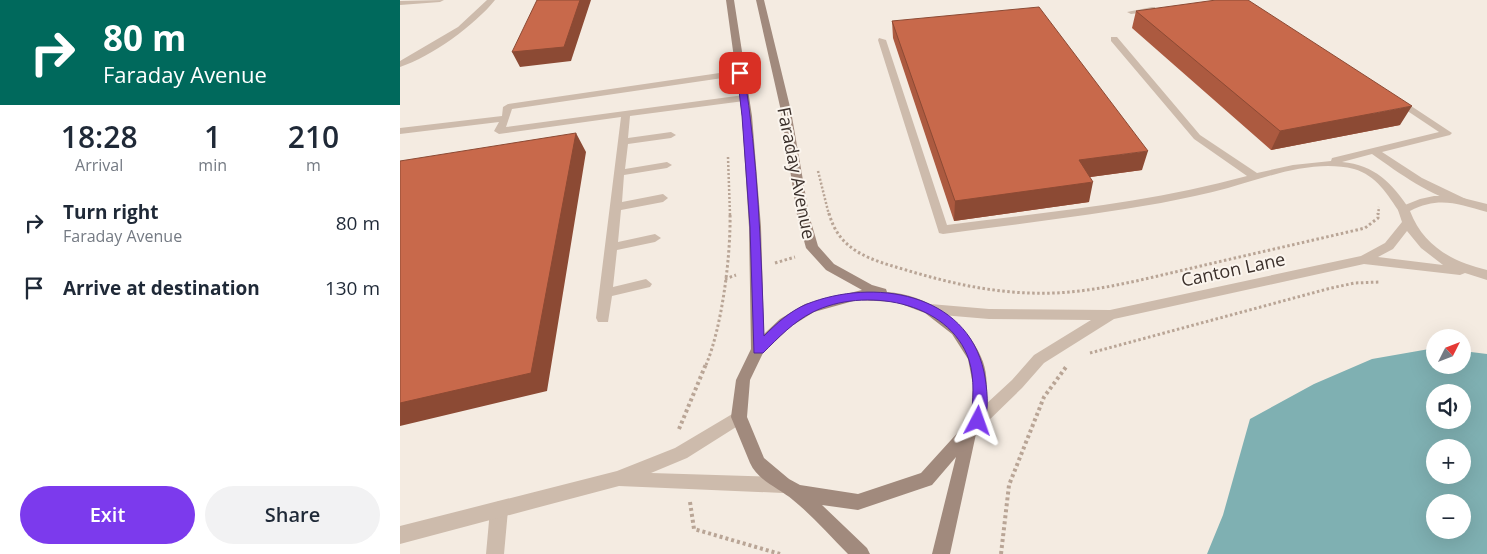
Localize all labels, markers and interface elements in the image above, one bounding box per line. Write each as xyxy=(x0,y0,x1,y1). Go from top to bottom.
text: 80 m xyxy=(103,14,186,61)
icon: right xyxy=(20,20,85,85)
pin xyxy=(719,52,761,94)
text: Faraday Avenue xyxy=(103,59,267,89)
icon: arrive xyxy=(726,59,754,87)
street label: Faraday Avenue xyxy=(772,105,822,241)
text: 18:28 xyxy=(61,116,138,157)
text: 1 xyxy=(204,116,221,157)
text: 210 xyxy=(288,116,339,157)
text: Arrival xyxy=(75,154,123,176)
text: min xyxy=(198,154,227,176)
text: m xyxy=(306,154,321,176)
text: Turn right xyxy=(63,199,158,225)
icon: right xyxy=(20,209,48,237)
text: 80 m xyxy=(336,210,380,236)
text: Faraday Avenue xyxy=(63,225,182,247)
street label: Canton Lane xyxy=(1179,246,1287,292)
icon: arrive xyxy=(20,274,48,302)
text: Arrive at destination xyxy=(63,275,260,301)
text: 130 m xyxy=(325,275,380,301)
north arrow xyxy=(1426,329,1471,374)
map controls xyxy=(1426,329,1471,539)
button: sound xyxy=(1426,384,1471,429)
position arrow xyxy=(951,394,1003,446)
button: + xyxy=(1426,439,1471,484)
button: Exit xyxy=(20,486,195,544)
button: Share xyxy=(205,486,380,544)
button: − xyxy=(1426,494,1471,539)

